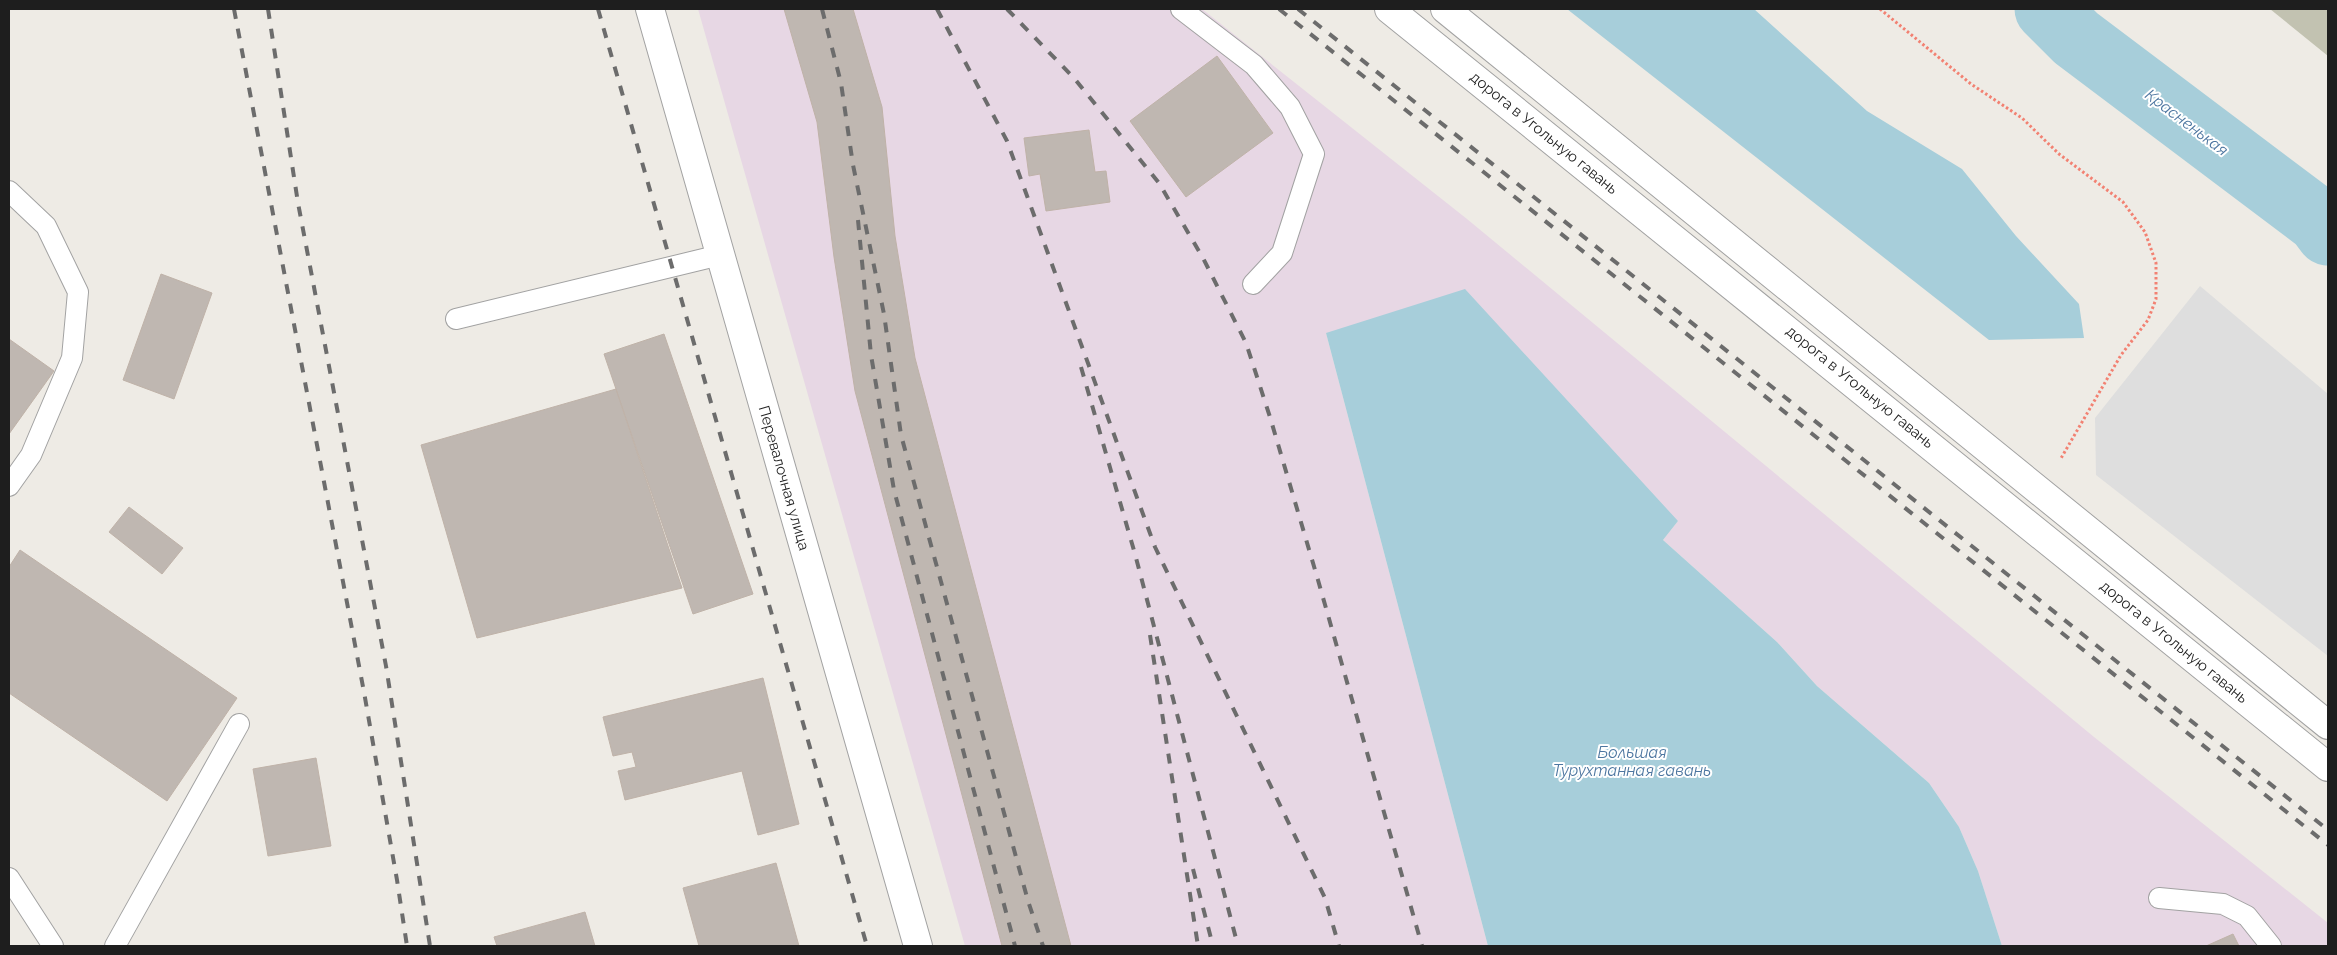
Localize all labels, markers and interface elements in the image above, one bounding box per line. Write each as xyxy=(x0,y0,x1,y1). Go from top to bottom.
street label: дорога в Угольную гавань xyxy=(1467,68,1621,198)
water label: Красненькая xyxy=(2141,85,2232,160)
street label: дорога в Угольную гавань xyxy=(1783,322,1937,452)
street label: Перевалочная улица xyxy=(755,404,813,552)
street label: дорога в Угольную гавань xyxy=(2097,577,2251,707)
water label: Большая Турухтанная гавань xyxy=(1553,743,1711,780)

